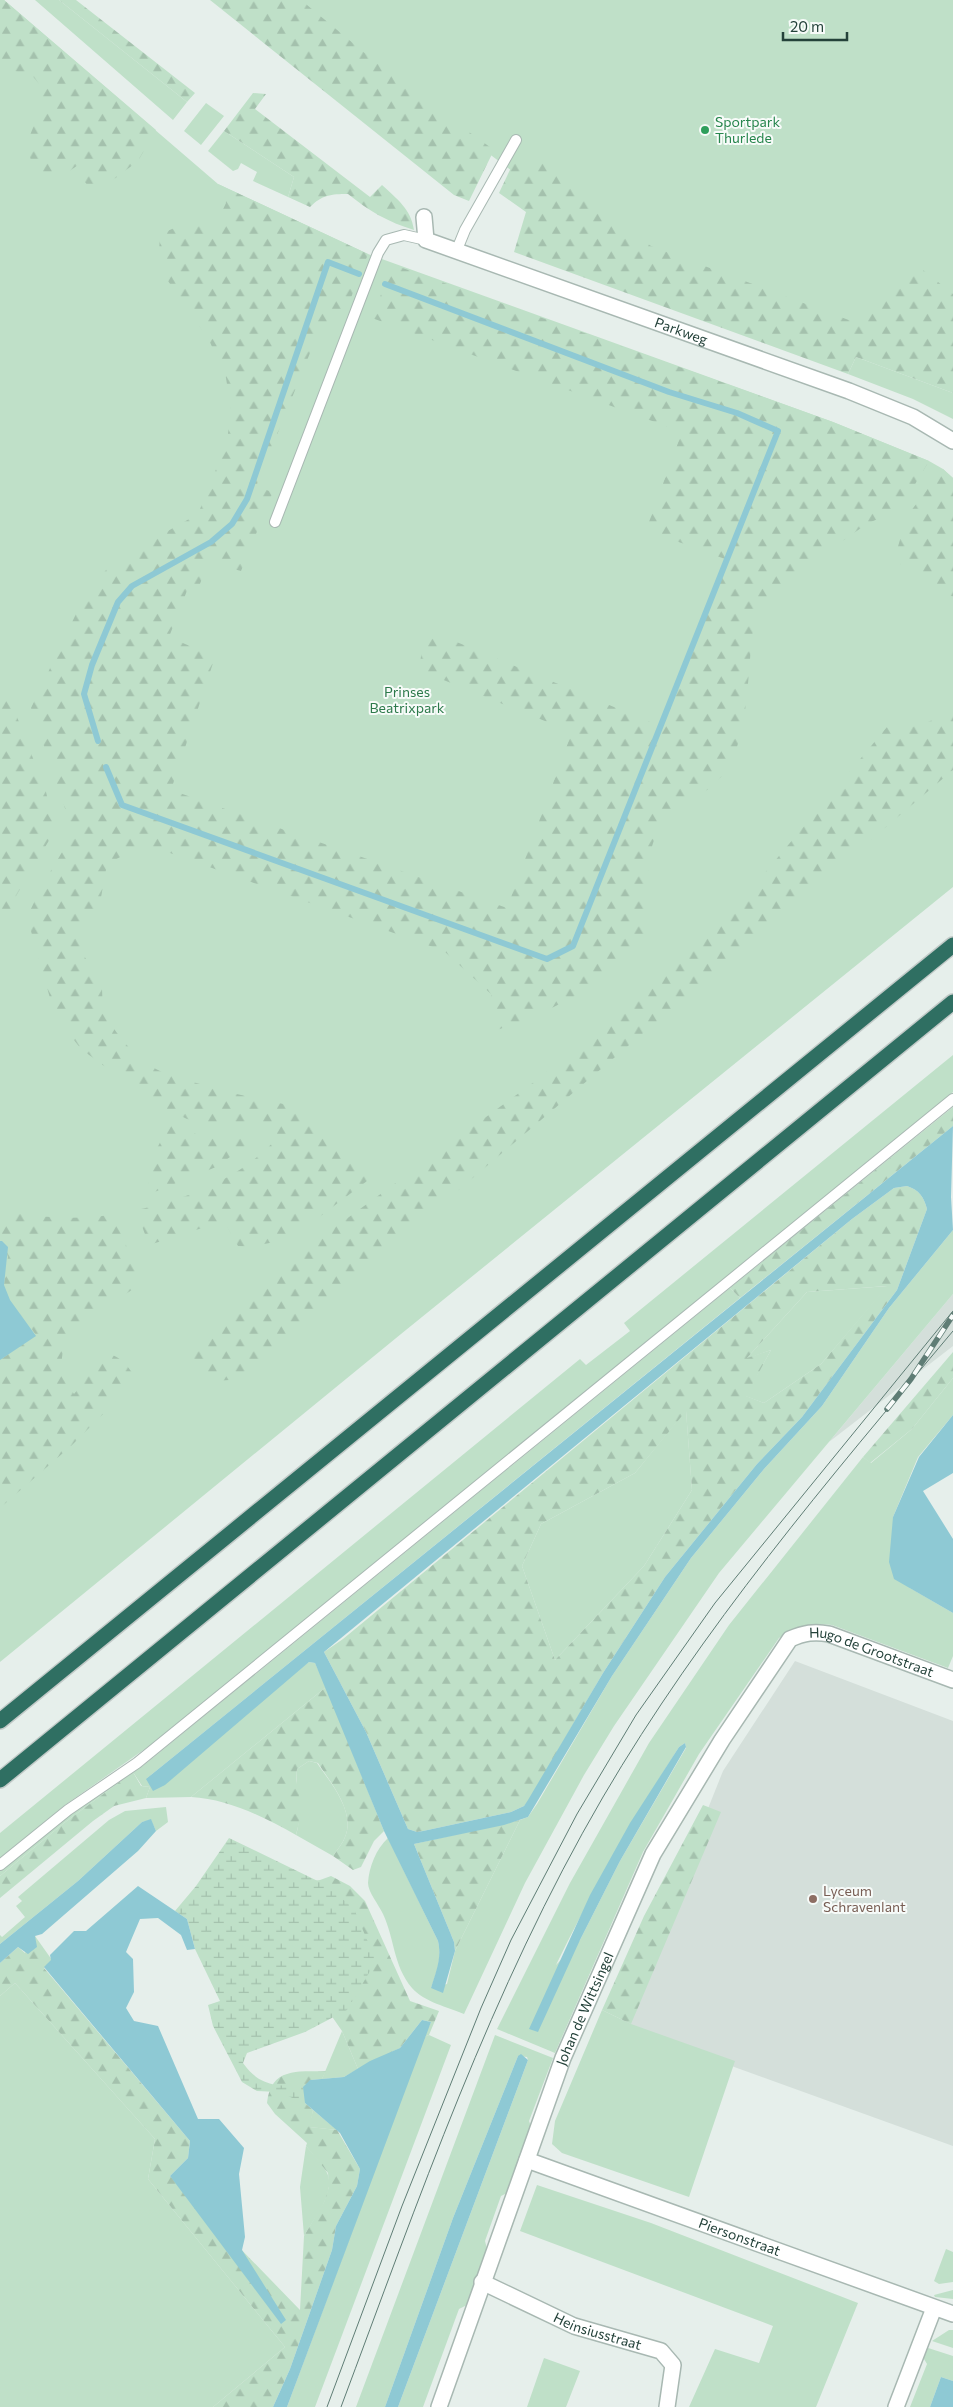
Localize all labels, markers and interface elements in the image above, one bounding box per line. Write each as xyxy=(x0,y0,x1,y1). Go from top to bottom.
scale bar xyxy=(783,10,847,42)
text: 20 m xyxy=(790,17,824,35)
place label: Sportpark Thurlede xyxy=(715,113,780,146)
marker: Sportpark Thurlede xyxy=(699,124,711,136)
street label: Parkweg xyxy=(652,313,711,348)
park label: Prinses Beatrixpark xyxy=(370,683,445,716)
street label: Hugo de Grootstraat xyxy=(809,1623,937,1680)
place label: Lyceum Schravenlant xyxy=(823,1882,906,1915)
marker: Lyceum Schravenlant xyxy=(807,1893,819,1905)
street label: Johan de Wittsingel xyxy=(552,1949,617,2068)
street label: Piersonstraat xyxy=(696,2214,783,2259)
street label: Heinsiusstraat xyxy=(551,2308,644,2353)

